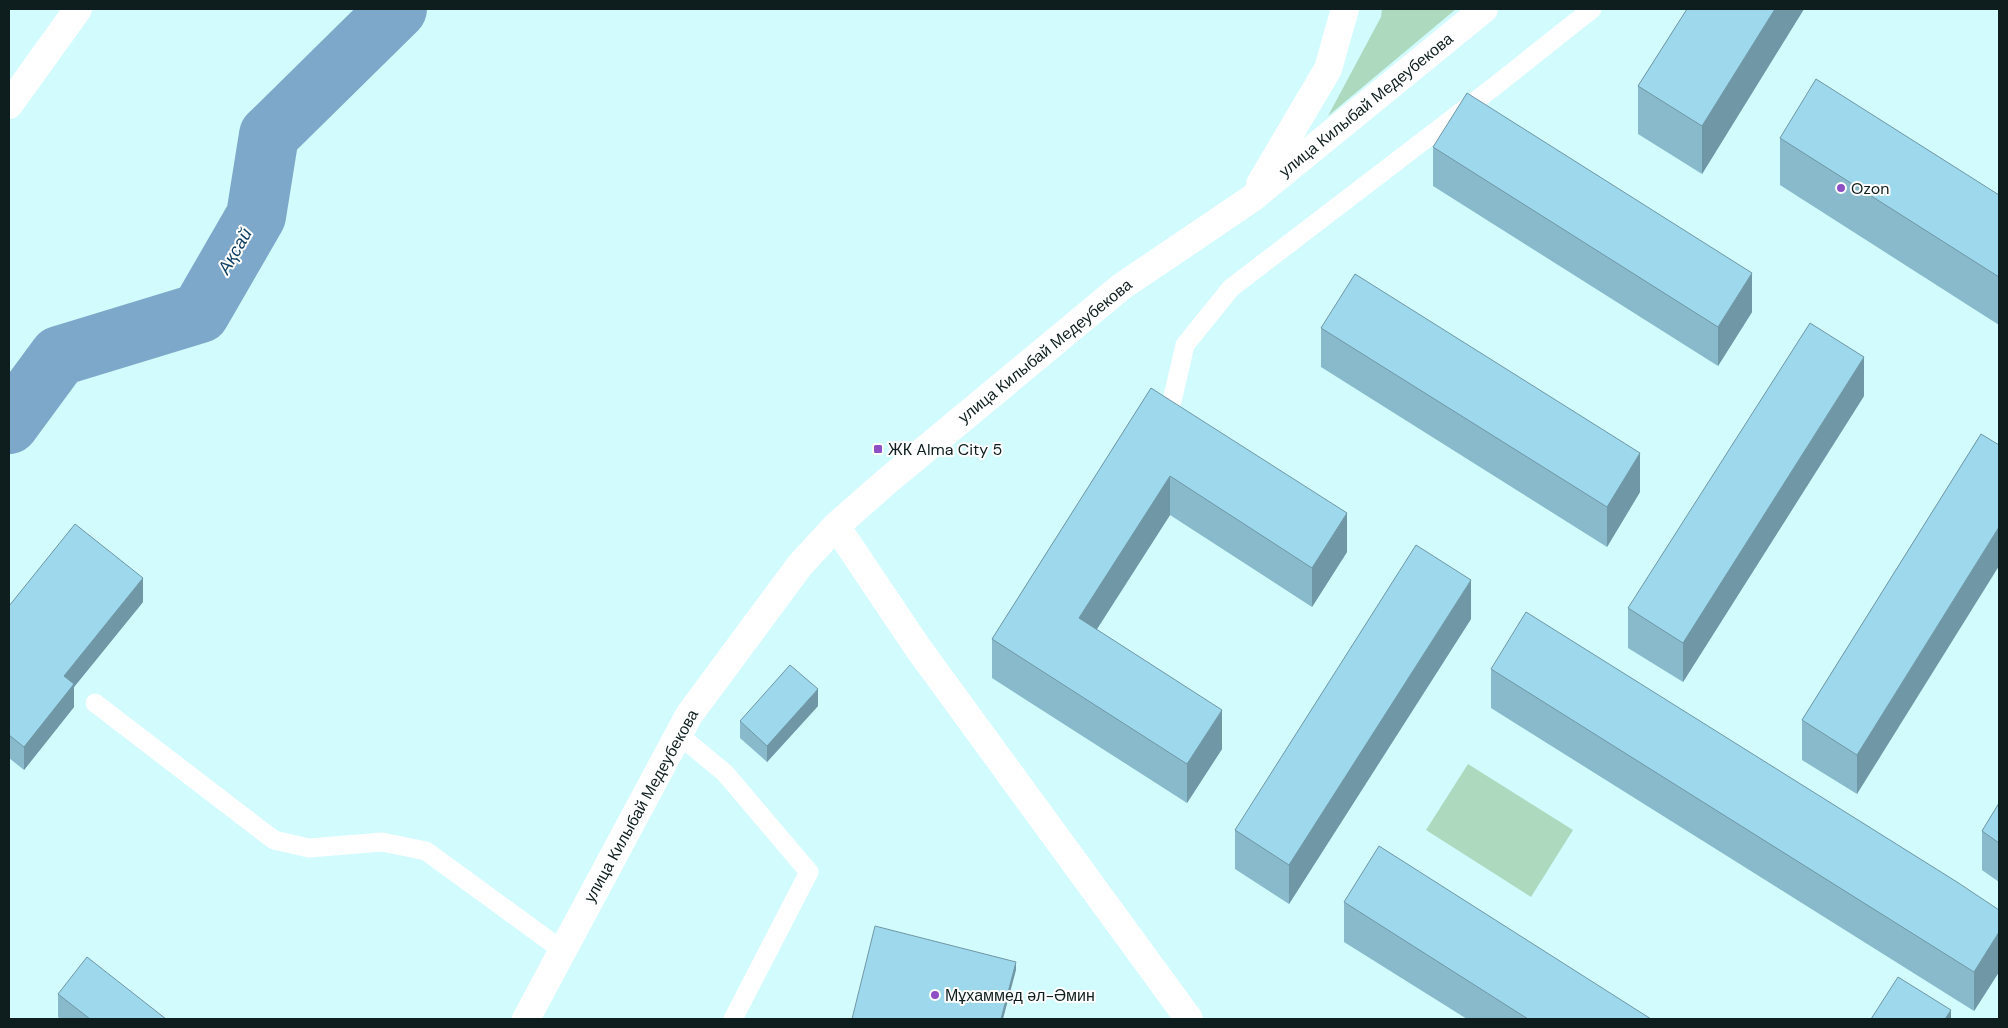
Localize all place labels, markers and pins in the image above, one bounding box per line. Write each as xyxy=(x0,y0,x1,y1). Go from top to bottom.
place label: Ozon xyxy=(1851,178,1889,199)
marker: Ozon xyxy=(1835,182,1847,194)
place label: ЖК Alma City 5 xyxy=(888,439,1002,460)
marker: ЖК Alma City 5 xyxy=(872,443,884,455)
place label: Мұхаммед әл-Әмин xyxy=(945,985,1095,1006)
marker: Мұхаммед әл-Әмин xyxy=(929,989,941,1001)

